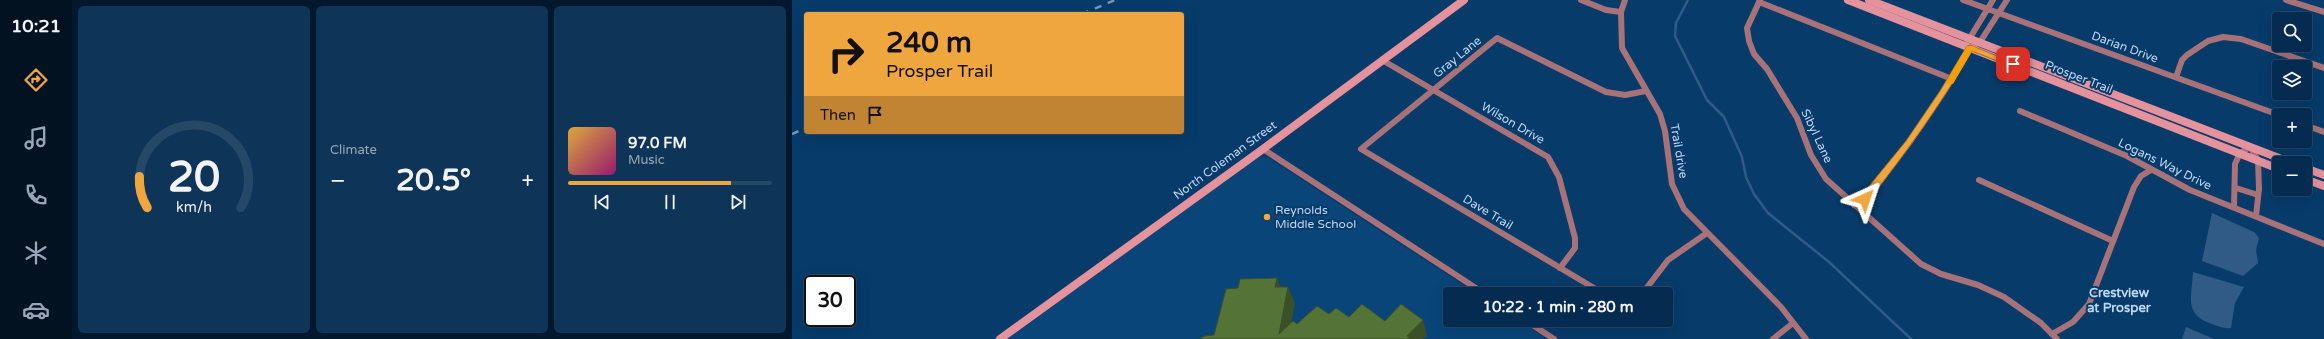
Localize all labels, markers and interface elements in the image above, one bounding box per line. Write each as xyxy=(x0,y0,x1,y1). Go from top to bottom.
map controls xyxy=(2272,12,2312,196)
button: search xyxy=(2272,12,2312,52)
text: 10:21 xyxy=(11,15,61,37)
text: 240 m xyxy=(886,26,972,60)
icon: right xyxy=(820,28,872,80)
street label: Darian Drive xyxy=(2090,28,2160,66)
street label: Gray Lane xyxy=(1430,33,1484,81)
pin xyxy=(1996,47,2030,81)
icon: arrive xyxy=(2002,53,2024,75)
street label: Prosper Trail xyxy=(2043,58,2115,96)
text: Prosper Trail xyxy=(886,60,993,82)
button: layers xyxy=(2272,60,2312,100)
icon: directions xyxy=(22,66,50,94)
street label: Wilson Drive xyxy=(1479,99,1547,147)
icon: arrive xyxy=(864,104,886,126)
text: Then xyxy=(820,106,856,124)
street label: Sibyl Lane xyxy=(1798,107,1836,165)
button: + xyxy=(2272,108,2312,148)
street label: North Coleman Street xyxy=(1171,118,1280,202)
street label: Trail drive xyxy=(1667,123,1691,180)
icon: music xyxy=(22,124,50,152)
text: 97.0 FM xyxy=(628,134,687,152)
street label: Logans Way Drive xyxy=(2116,135,2214,193)
text: Climate xyxy=(330,142,377,158)
text: 20 xyxy=(168,152,220,202)
text: Music xyxy=(628,152,665,168)
button: − xyxy=(2272,156,2312,196)
text: 20.5° xyxy=(396,162,471,199)
text: − xyxy=(330,168,346,194)
text: + xyxy=(522,168,534,194)
position arrow xyxy=(1844,178,1886,220)
icon: phone xyxy=(22,181,50,209)
icon: previous xyxy=(591,191,613,213)
icon: pause xyxy=(659,191,681,213)
icon: next xyxy=(727,191,749,213)
street label: Dave Trail xyxy=(1461,192,1515,232)
text: km/h xyxy=(176,198,212,215)
place label: Reynolds Middle School xyxy=(1275,203,1356,231)
marker: Reynolds Middle School xyxy=(1262,212,1272,222)
icon: climate xyxy=(22,239,50,267)
speed limit sign: 30 xyxy=(804,275,856,327)
district label: Crestview at Prosper xyxy=(2087,285,2152,316)
icon: car xyxy=(22,296,50,324)
text: 10:22 · 1 min · 280 m xyxy=(1483,298,1633,316)

